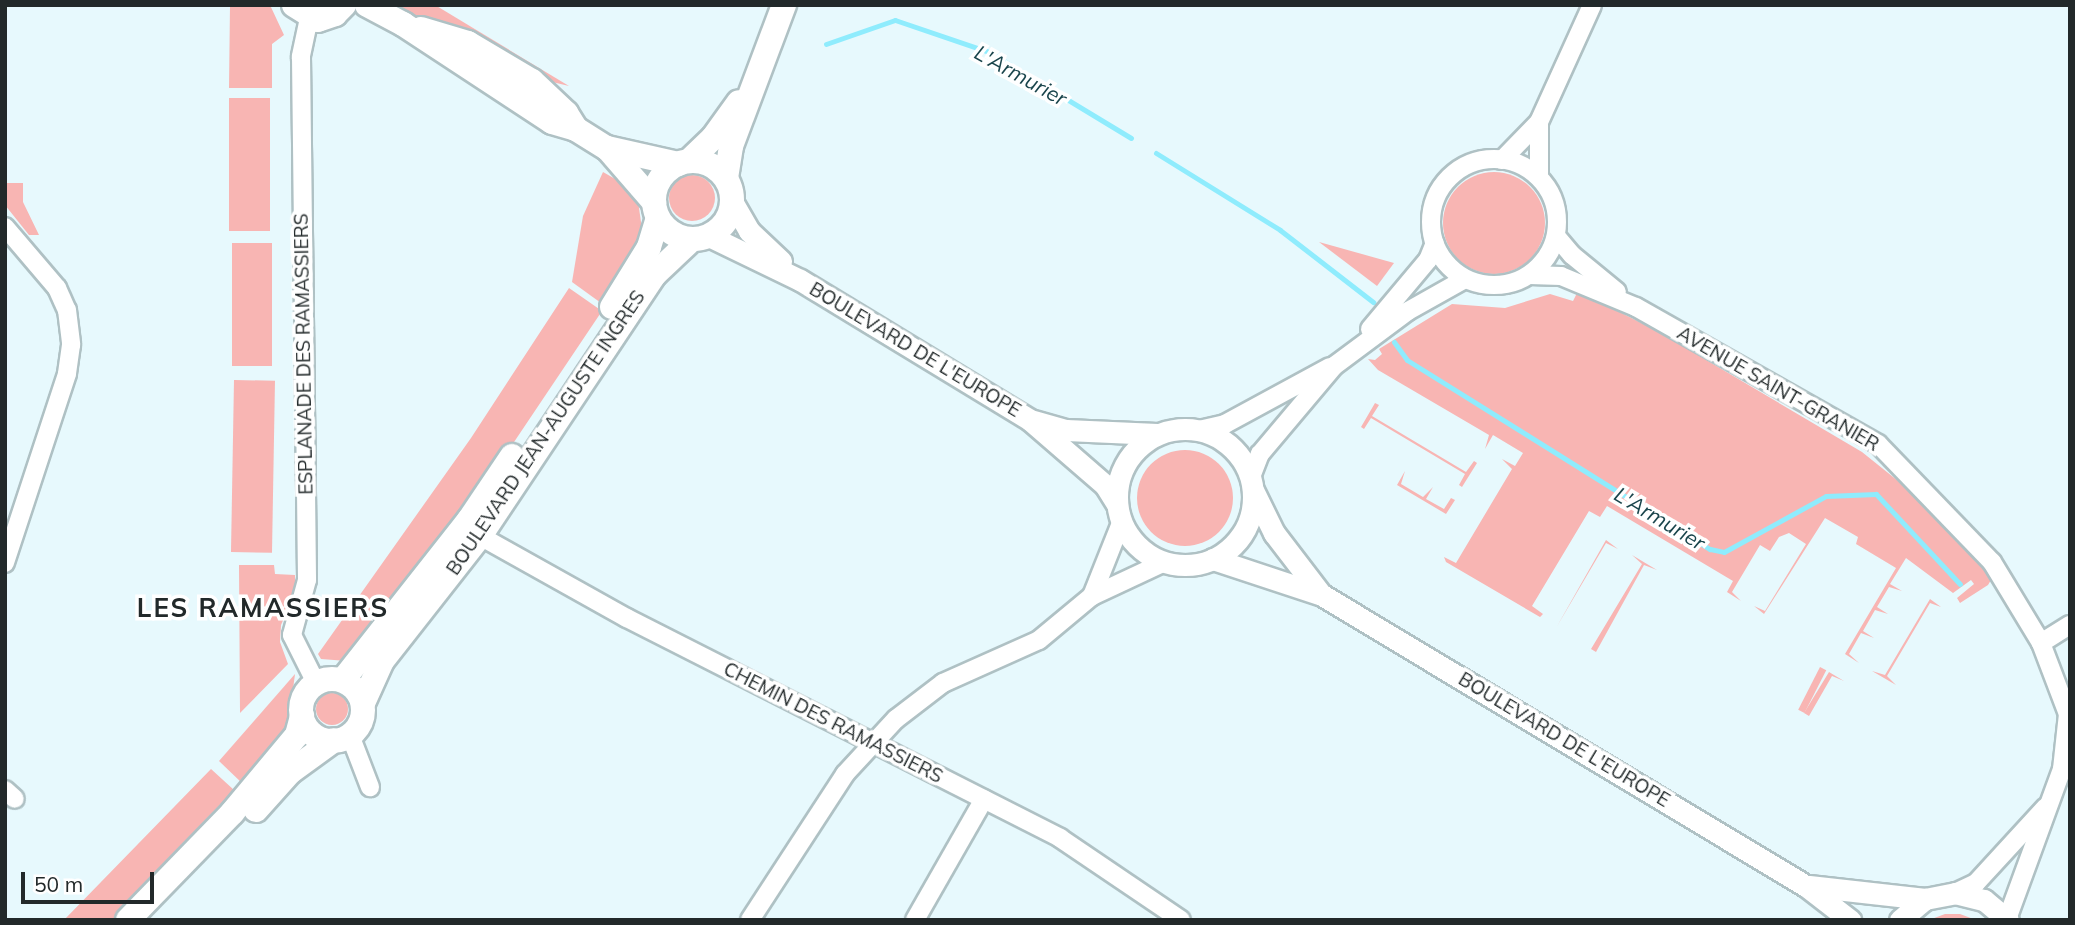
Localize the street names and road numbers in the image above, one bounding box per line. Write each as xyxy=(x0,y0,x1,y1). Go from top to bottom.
street label: ESPLANADE DES RAMASSIERS xyxy=(290,213,318,495)
street label: BOULEVARD DE L'EUROPE xyxy=(805,278,1025,422)
street label: BOULEVARD JEAN-AUGUSTE INGRES xyxy=(442,286,650,580)
street label: AVENUE SAINT-GRANIER xyxy=(1673,322,1883,456)
street label: CHEMIN DES RAMASSIERS xyxy=(720,658,946,788)
street label: BOULEVARD DE L'EUROPE xyxy=(1454,668,1674,812)

